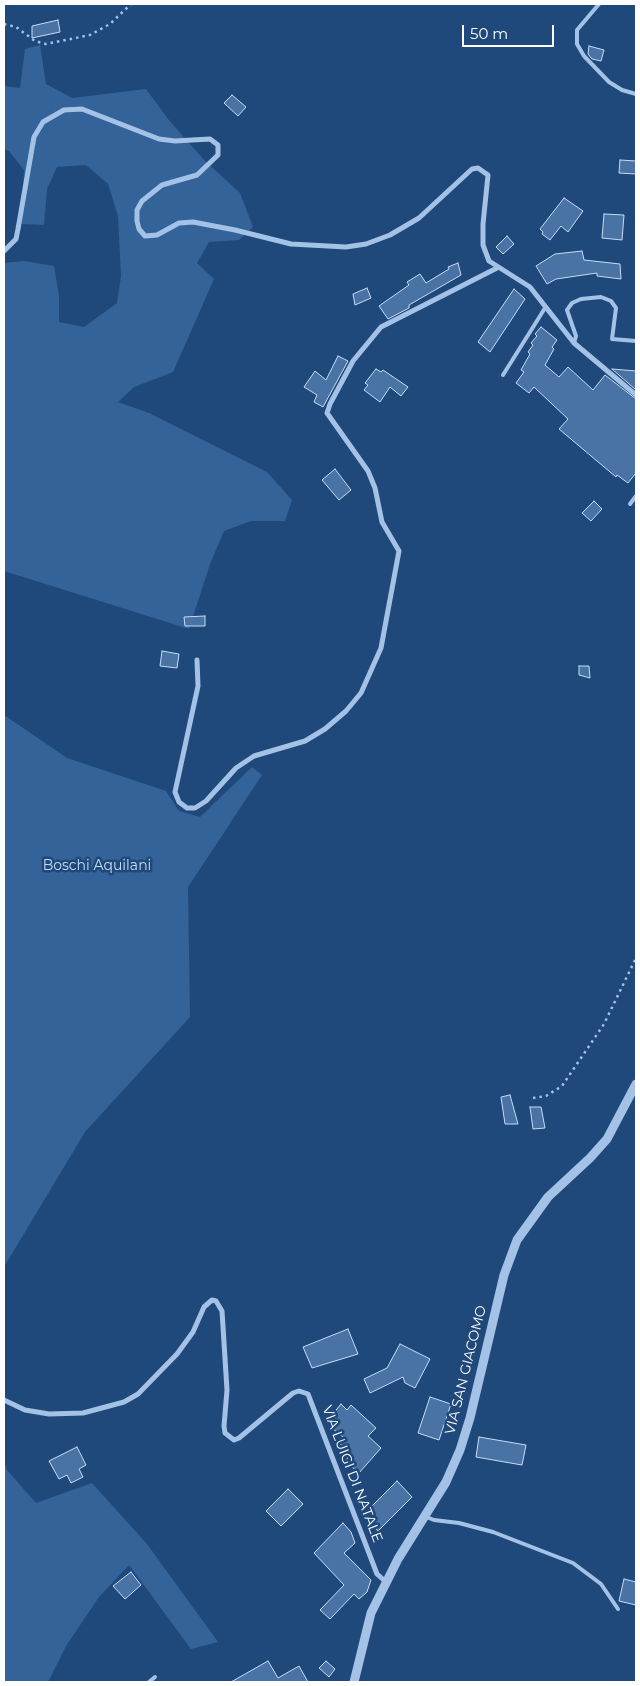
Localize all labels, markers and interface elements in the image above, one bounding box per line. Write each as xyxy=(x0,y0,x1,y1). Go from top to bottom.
scale bar xyxy=(465,15,558,47)
text: 50 m xyxy=(470,24,508,43)
park label: Boschi Aquilani xyxy=(43,858,151,874)
street label: VIA SAN GIACOMO xyxy=(442,1304,490,1436)
street label: VIA LUIGI DI NATALE xyxy=(318,1403,386,1545)

